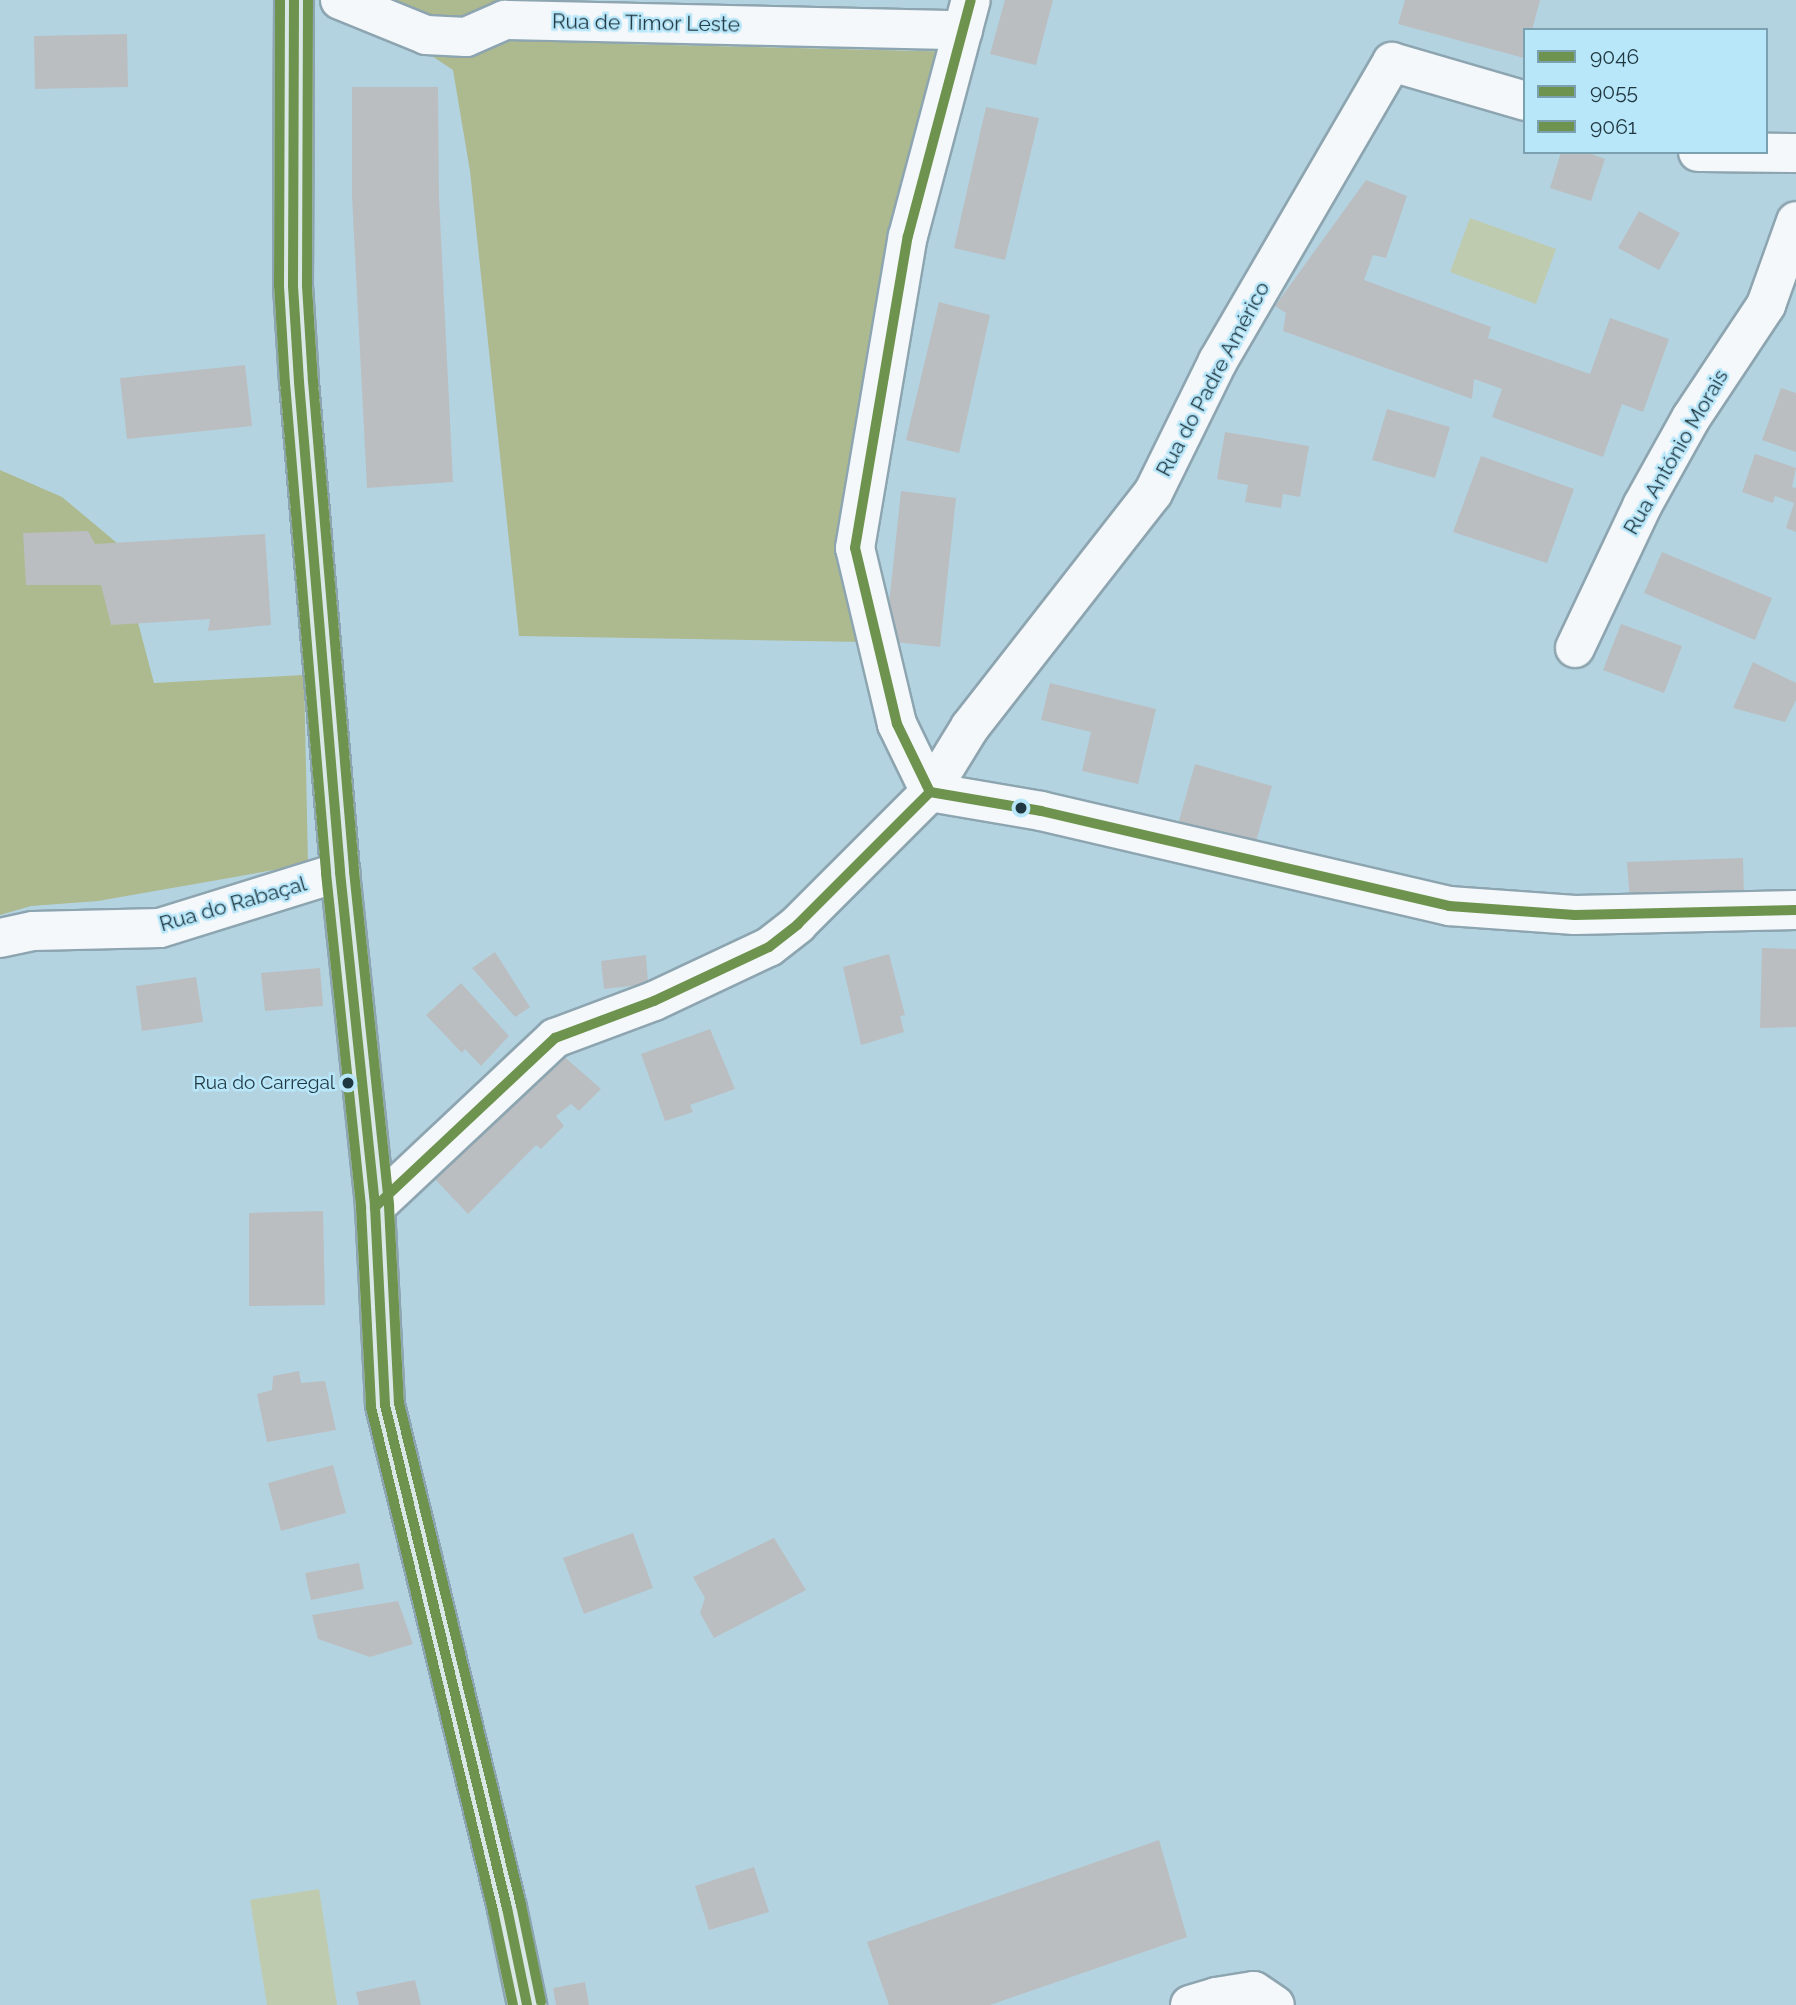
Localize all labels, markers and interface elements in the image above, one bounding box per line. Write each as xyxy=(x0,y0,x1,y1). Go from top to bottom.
street label: Rua de Timor Leste xyxy=(551,9,741,37)
legend xyxy=(1523,28,1768,154)
text: 9046 xyxy=(1590,44,1639,69)
text: 9055 xyxy=(1590,79,1638,104)
text: 9061 xyxy=(1590,114,1637,139)
street label: Rua do Padre Américo xyxy=(1151,277,1275,481)
street label: Rua António Morais xyxy=(1618,365,1734,539)
unlabelled marker xyxy=(1014,801,1028,815)
street label: Rua do Rabaçal xyxy=(157,871,309,937)
place label: Rua do Carregal xyxy=(193,1072,335,1094)
marker: Rua do Carregal xyxy=(341,1076,355,1090)

